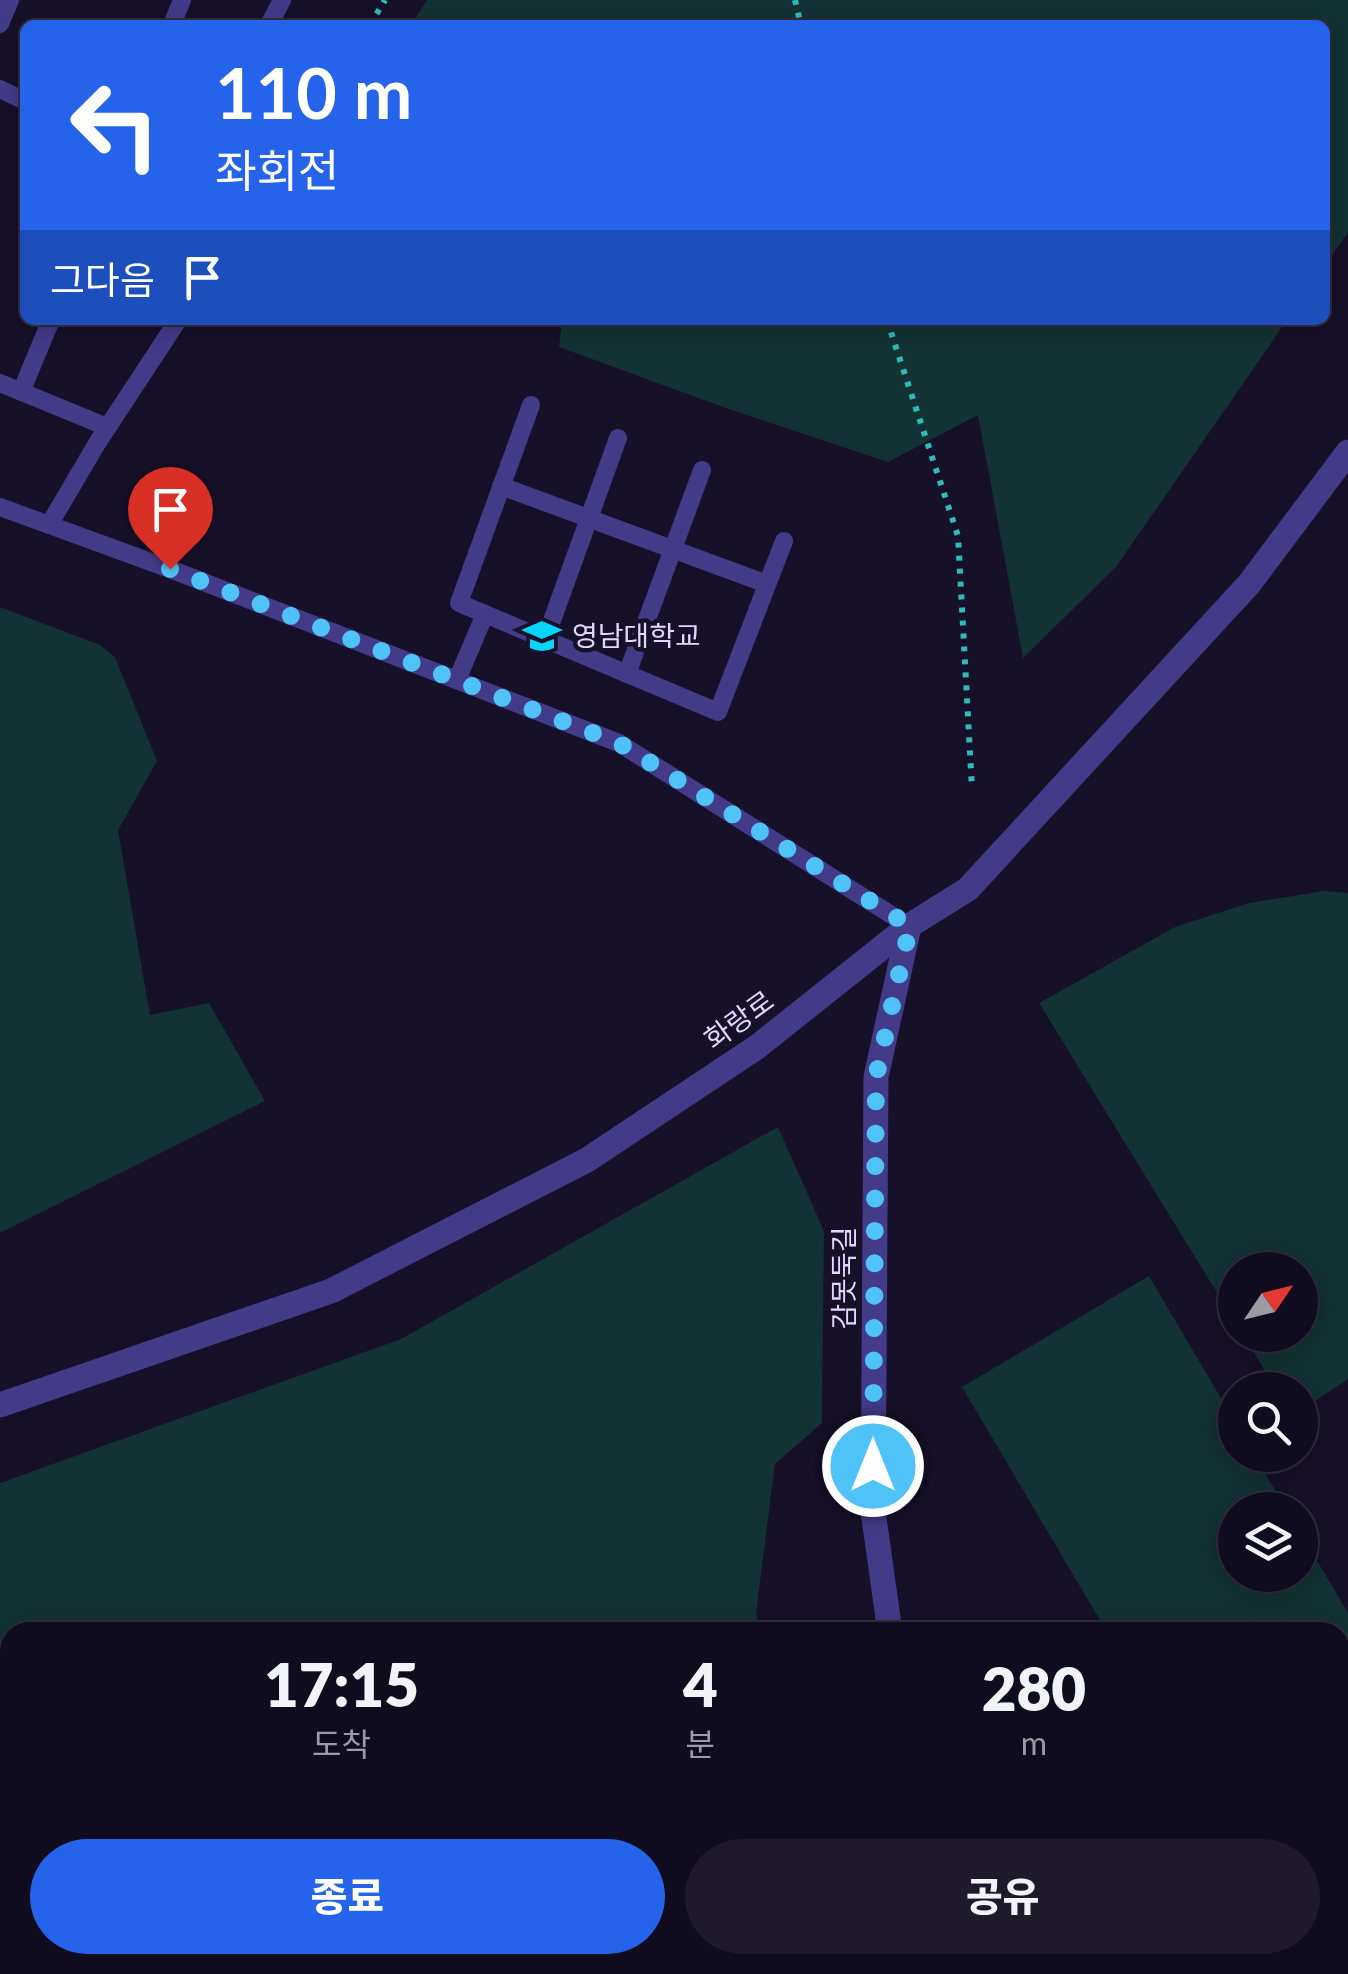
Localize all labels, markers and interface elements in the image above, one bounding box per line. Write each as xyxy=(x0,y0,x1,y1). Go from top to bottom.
text: 110 m xyxy=(215,50,412,134)
icon: left xyxy=(50,60,180,190)
text: 좌회전 xyxy=(215,143,339,197)
icon: arrive xyxy=(175,250,230,305)
text: 그다음 xyxy=(50,256,155,302)
pin xyxy=(128,467,213,570)
icon: arrive xyxy=(143,482,198,537)
school or university icon: 영남대학교 xyxy=(521,615,563,657)
place label: 영남대학교 xyxy=(572,618,701,652)
street label: 화랑로 xyxy=(697,983,780,1056)
street label: 감못둑길 xyxy=(826,1226,860,1330)
north arrow xyxy=(1218,1252,1318,1352)
map controls xyxy=(1218,1252,1318,1592)
button: search xyxy=(1218,1372,1318,1472)
position arrow xyxy=(821,1414,925,1518)
button: layers xyxy=(1218,1492,1318,1592)
text: 17:15 xyxy=(264,1648,419,1720)
text: 4 xyxy=(683,1648,718,1720)
text: 280 xyxy=(982,1652,1086,1724)
text: m xyxy=(1021,1723,1047,1762)
text: 도착 xyxy=(312,1724,371,1763)
text: 분 xyxy=(686,1724,715,1763)
button: 종료 xyxy=(30,1839,665,1954)
button: 공유 xyxy=(685,1839,1320,1954)

